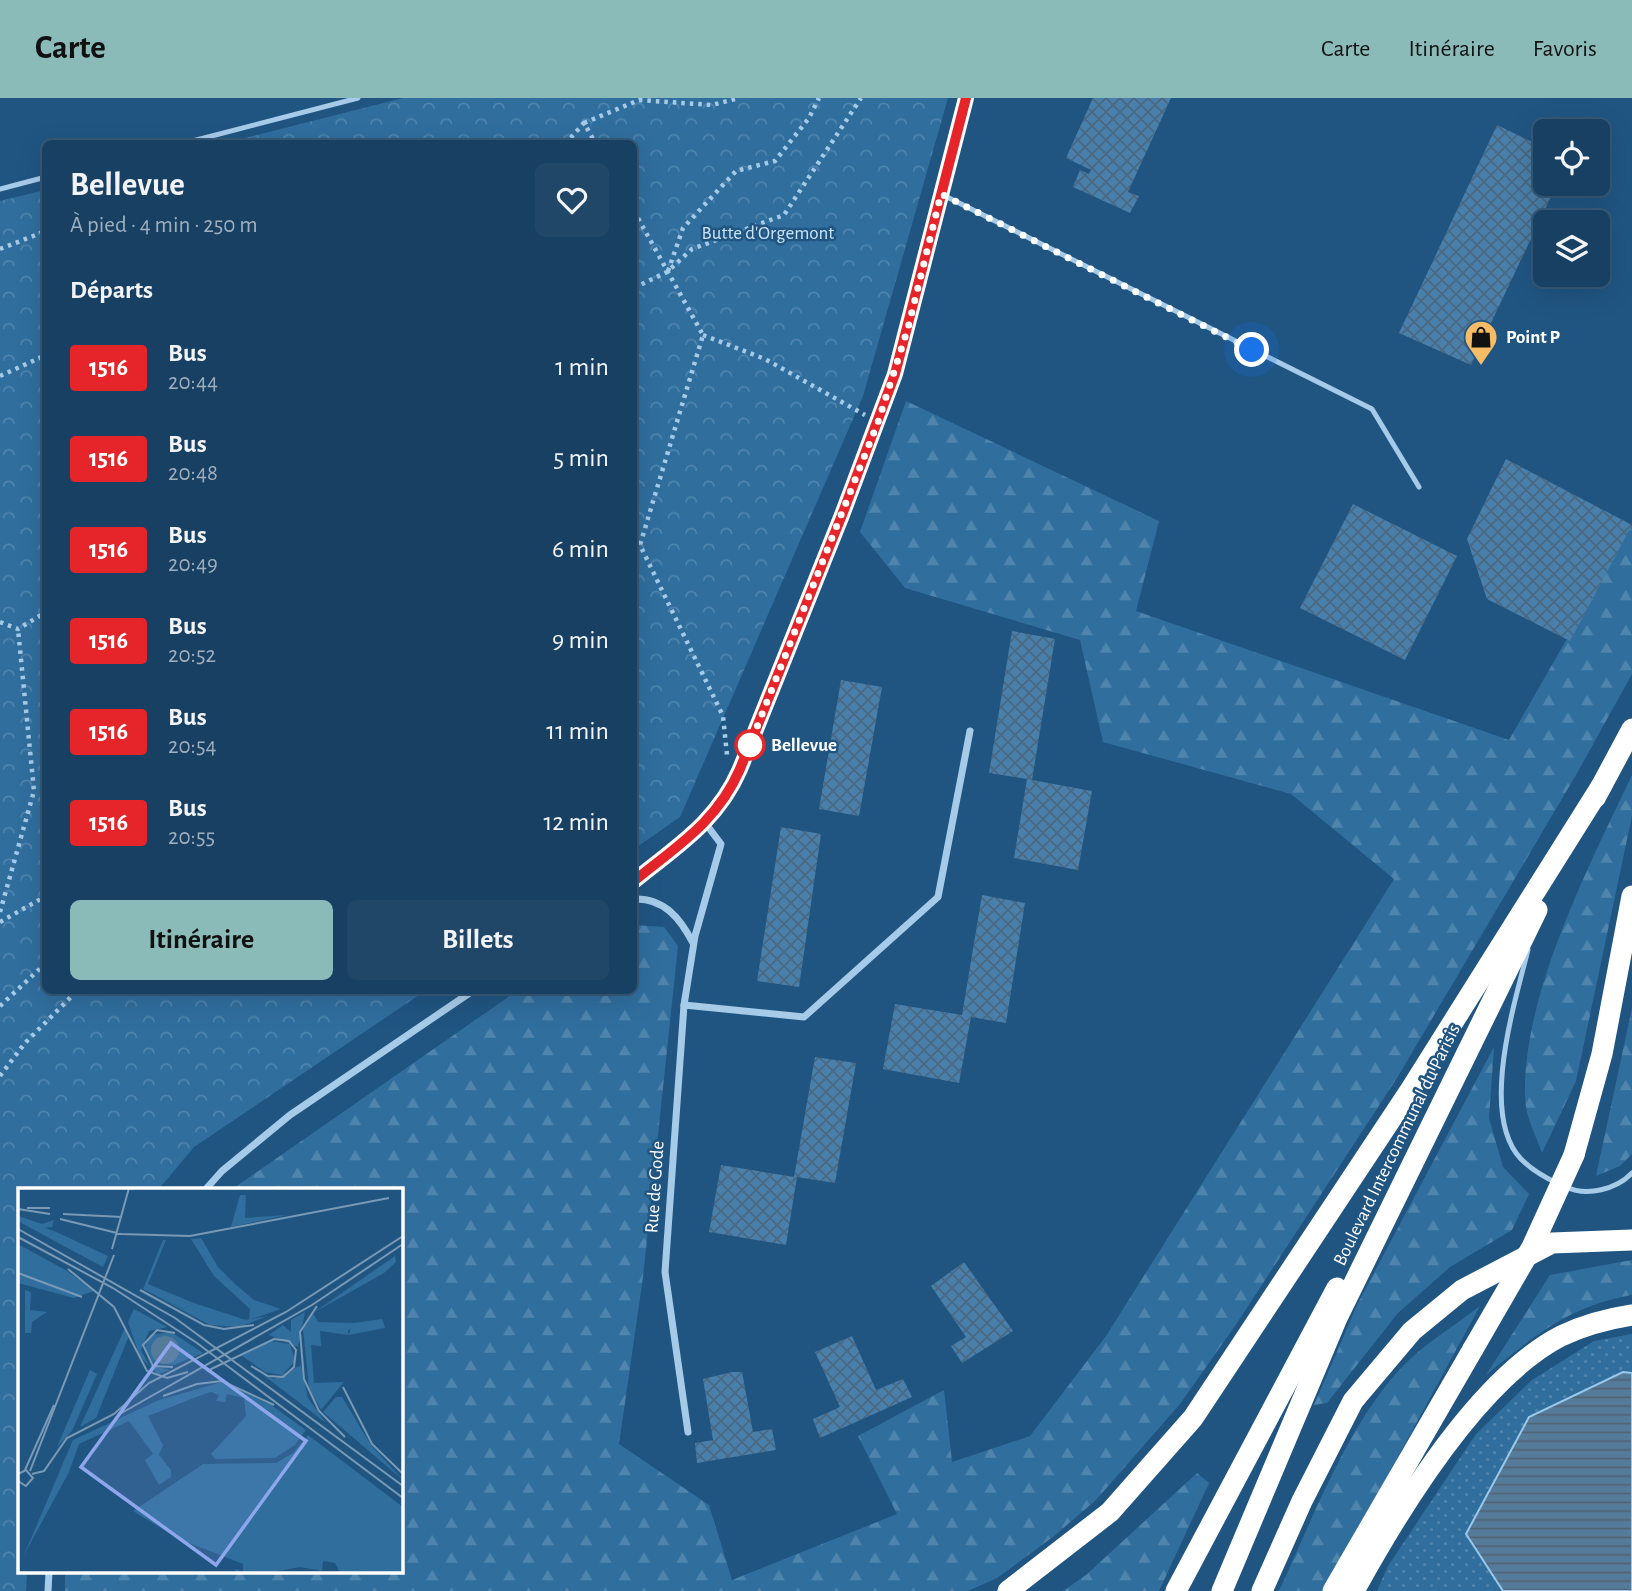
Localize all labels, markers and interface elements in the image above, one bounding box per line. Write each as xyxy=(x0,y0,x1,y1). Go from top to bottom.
text: Carte xyxy=(35,32,106,65)
text: Carte xyxy=(1321,37,1370,61)
text: Itinéraire xyxy=(1408,37,1495,61)
text: Favoris xyxy=(1533,37,1597,61)
map controls xyxy=(1533,119,1610,287)
button: locate xyxy=(1533,119,1610,196)
button: heart xyxy=(535,163,609,237)
text: Bellevue xyxy=(70,169,185,202)
button: layers xyxy=(1533,210,1610,287)
text: À pied · 4 min · 250 m xyxy=(70,214,258,237)
park label: Butte d'Orgemont xyxy=(702,224,834,243)
text: Départs xyxy=(70,277,153,303)
shop icon: Point P xyxy=(1462,318,1500,367)
place label: Point P xyxy=(1506,328,1561,347)
your location xyxy=(1234,332,1269,367)
text: Bus xyxy=(168,340,207,366)
text: 1 min xyxy=(555,354,609,380)
text: 1516 xyxy=(89,356,128,380)
text: 20:44 xyxy=(168,371,218,394)
text: Bus xyxy=(168,431,207,457)
text: 5 min xyxy=(553,445,609,471)
text: 1516 xyxy=(89,447,128,471)
text: 20:48 xyxy=(168,462,218,485)
text: Bus xyxy=(168,522,207,548)
text: 6 min xyxy=(552,536,609,562)
text: 1516 xyxy=(89,538,128,562)
text: 20:49 xyxy=(168,553,218,576)
text: Bus xyxy=(168,613,207,639)
text: 9 min xyxy=(552,627,609,653)
text: 1516 xyxy=(89,629,128,653)
text: 20:52 xyxy=(168,644,216,667)
text: Bus xyxy=(168,704,207,730)
text: 11 min xyxy=(546,718,609,744)
text: 1516 xyxy=(89,720,128,744)
marker: Bellevue xyxy=(735,730,765,760)
text: 20:54 xyxy=(168,735,217,758)
place label: Bellevue xyxy=(771,736,837,755)
text: Bus xyxy=(168,795,207,821)
text: 12 min xyxy=(543,809,609,835)
text: 1516 xyxy=(89,811,128,835)
text: 20:55 xyxy=(168,826,215,849)
button: Itinéraire xyxy=(70,900,333,980)
button: Billets xyxy=(347,900,609,980)
street label: Boulevard Intercommunal du Parisis xyxy=(1330,1021,1464,1269)
street label: Rue de Gode xyxy=(642,1140,668,1234)
inset map xyxy=(18,1188,402,1574)

